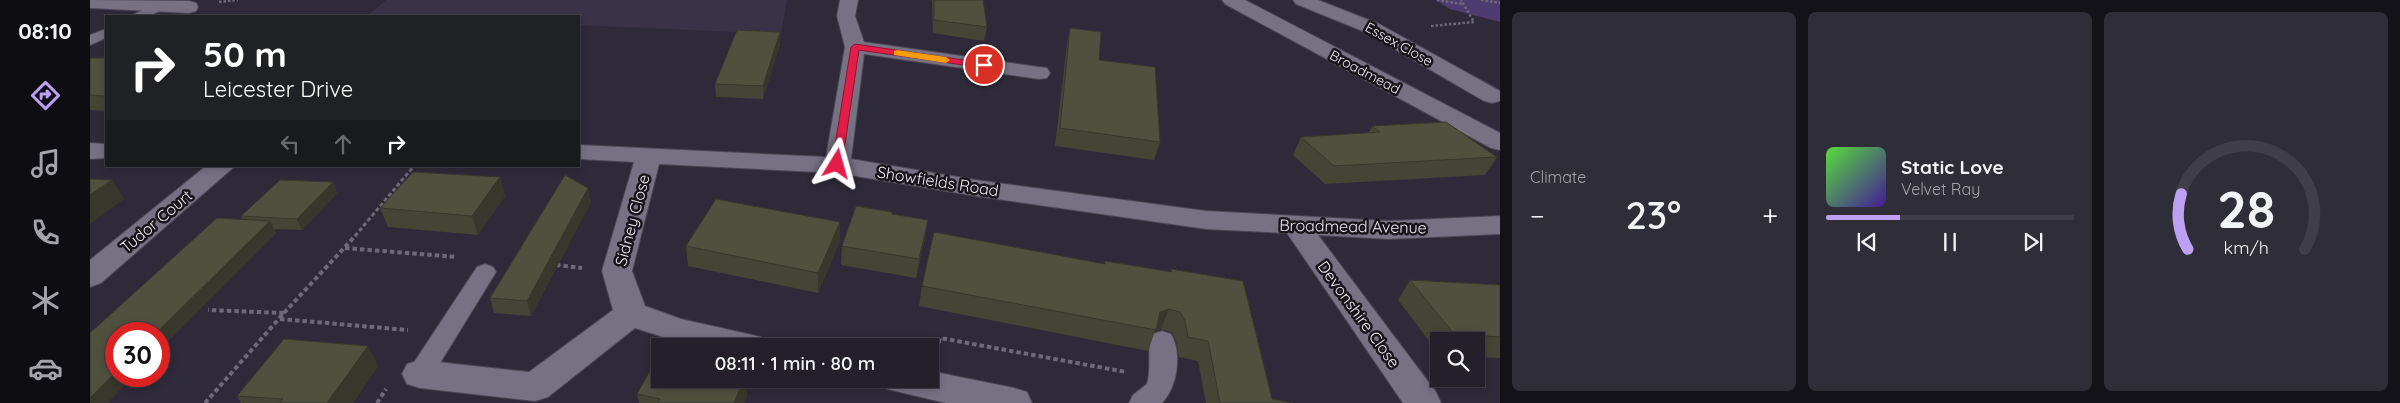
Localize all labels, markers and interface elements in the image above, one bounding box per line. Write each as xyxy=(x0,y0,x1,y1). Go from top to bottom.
text: 08:10 xyxy=(18,17,72,45)
street label: Essex Close xyxy=(1362,18,1436,70)
text: 50 m xyxy=(203,32,287,76)
icon: right xyxy=(120,35,185,100)
pin xyxy=(963,44,1005,86)
street label: Broadmead xyxy=(1327,46,1403,98)
icon: arrive xyxy=(970,51,998,79)
text: Leicester Drive xyxy=(203,75,353,103)
icon: directions xyxy=(28,78,63,113)
icon: left xyxy=(276,130,304,158)
icon: ahead xyxy=(329,130,357,158)
icon: right xyxy=(382,130,410,158)
position arrow xyxy=(810,137,862,189)
icon: music xyxy=(28,146,63,181)
text: Static Love xyxy=(1901,155,2004,179)
street label: Showfields Road xyxy=(876,162,1000,200)
text: Climate xyxy=(1530,167,1586,187)
street label: Sidney Close xyxy=(610,172,654,268)
text: 28 xyxy=(2217,176,2275,241)
text: Velvet Ray xyxy=(1901,179,1980,199)
street label: Tudor Court xyxy=(116,185,196,257)
text: 23° xyxy=(1625,191,1681,239)
text: − xyxy=(1530,198,1545,233)
text: + xyxy=(1762,198,1778,233)
icon: phone xyxy=(28,215,63,250)
street label: Broadmead Avenue xyxy=(1279,215,1427,237)
icon: previous xyxy=(1853,228,1881,256)
icon: pause xyxy=(1936,228,1964,256)
icon: next xyxy=(2019,228,2047,256)
text: km/h xyxy=(2223,236,2269,258)
street label: Devonshire Close xyxy=(1313,257,1405,371)
icon: climate xyxy=(28,283,63,318)
speed limit sign: 30 xyxy=(105,322,170,387)
map controls xyxy=(1430,332,1485,387)
button: search xyxy=(1430,332,1485,387)
icon: car xyxy=(28,351,63,386)
text: 08:11 · 1 min · 80 m xyxy=(715,351,875,375)

